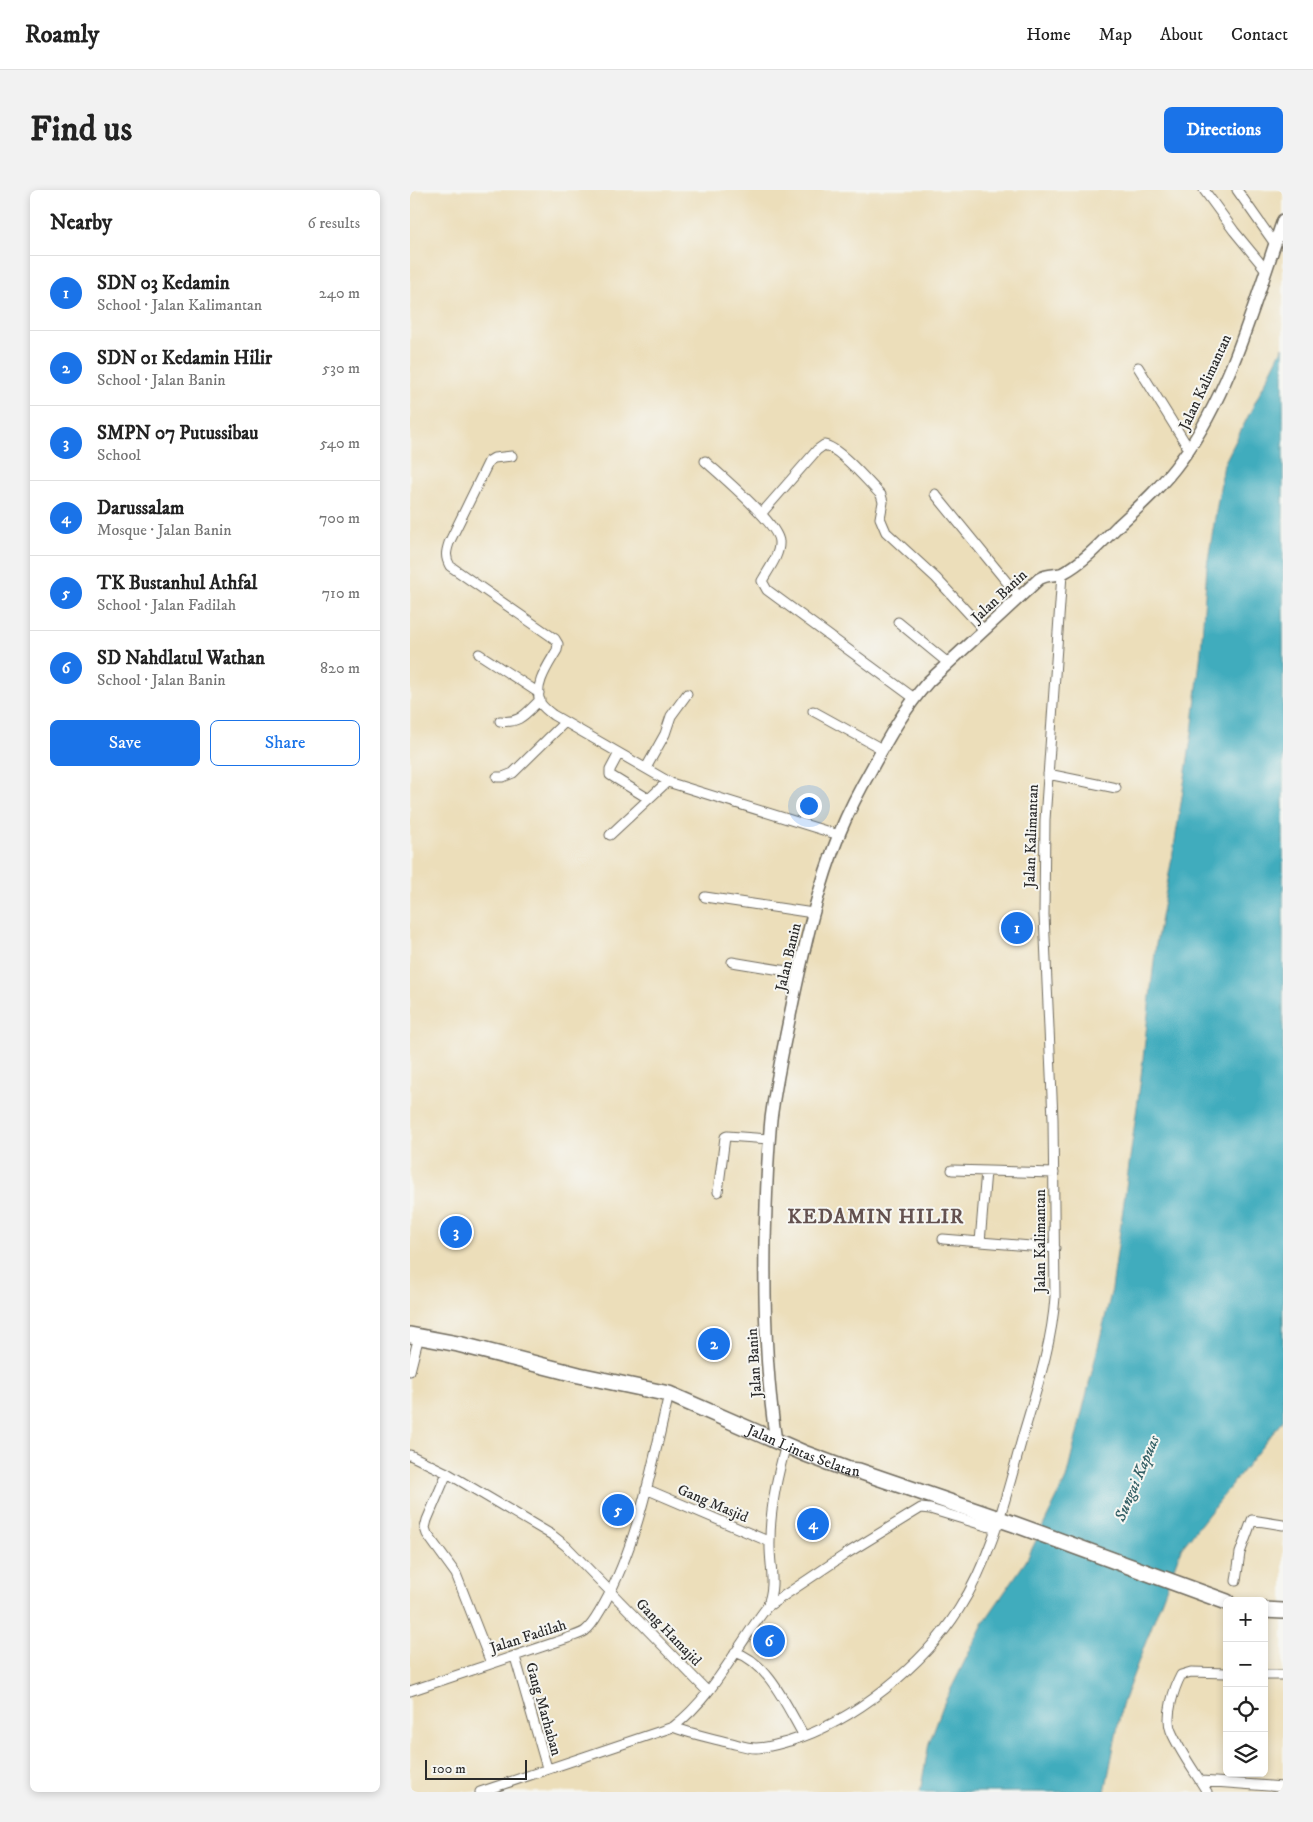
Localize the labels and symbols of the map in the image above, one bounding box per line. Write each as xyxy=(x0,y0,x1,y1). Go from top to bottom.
street label: Jalan Kalimantan xyxy=(1174,331,1236,435)
street label: Jalan Banin xyxy=(966,566,1031,628)
street label: Jalan Kalimantan xyxy=(1020,784,1043,890)
your location xyxy=(796,793,822,819)
pin: 1 xyxy=(1001,909,1033,947)
street label: Jalan Banin xyxy=(771,921,806,995)
street label: Jalan Kalimantan xyxy=(1031,1189,1050,1295)
district label: KEDAMIN HILIR xyxy=(788,1205,964,1230)
pin: 3 xyxy=(440,1213,472,1251)
pin: 2 xyxy=(698,1325,730,1363)
street label: Jalan Banin xyxy=(743,1328,767,1400)
street label: Jalan Lintas Selatan xyxy=(742,1420,861,1481)
water label: Sungai Kapuas xyxy=(1109,1431,1164,1525)
street label: Gang Masjid xyxy=(674,1480,752,1527)
pin: 5 xyxy=(602,1491,634,1529)
pin: 4 xyxy=(797,1505,829,1543)
street label: Gang Hamajid xyxy=(632,1595,706,1671)
street label: Jalan Fadilah xyxy=(486,1615,569,1658)
pin: 6 xyxy=(753,1622,785,1660)
street label: Gang Marhaban xyxy=(521,1660,566,1758)
scale bar xyxy=(425,1757,528,1780)

